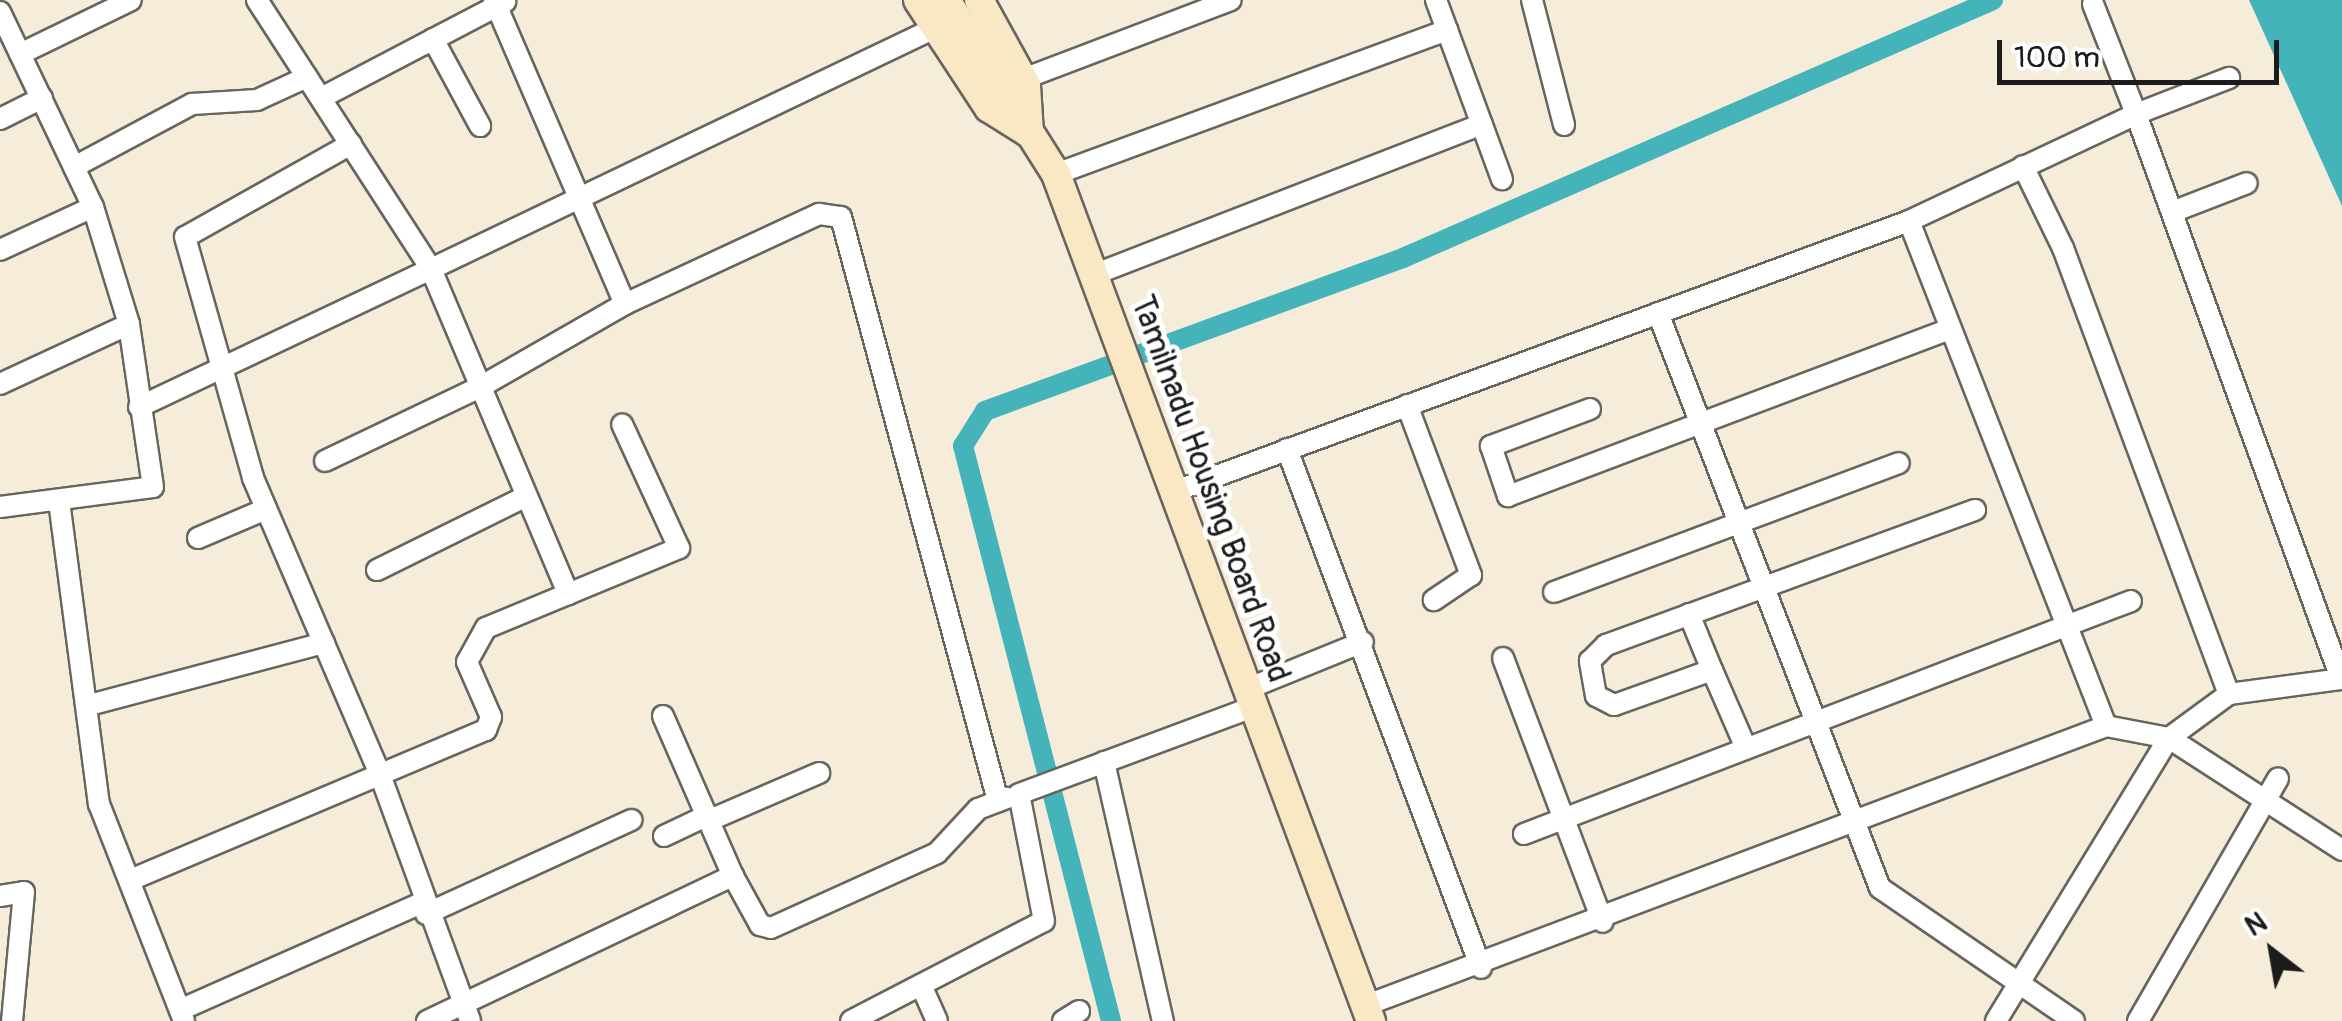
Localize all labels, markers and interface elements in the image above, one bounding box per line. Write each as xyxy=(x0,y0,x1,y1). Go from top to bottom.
scale bar xyxy=(2002,20,2284,82)
text: 100 m xyxy=(2014,39,2100,76)
street label: Tamilnadu Housing Board Road xyxy=(1122,291,1298,687)
north arrow xyxy=(2222,901,2322,1001)
text: N xyxy=(2239,905,2273,945)

